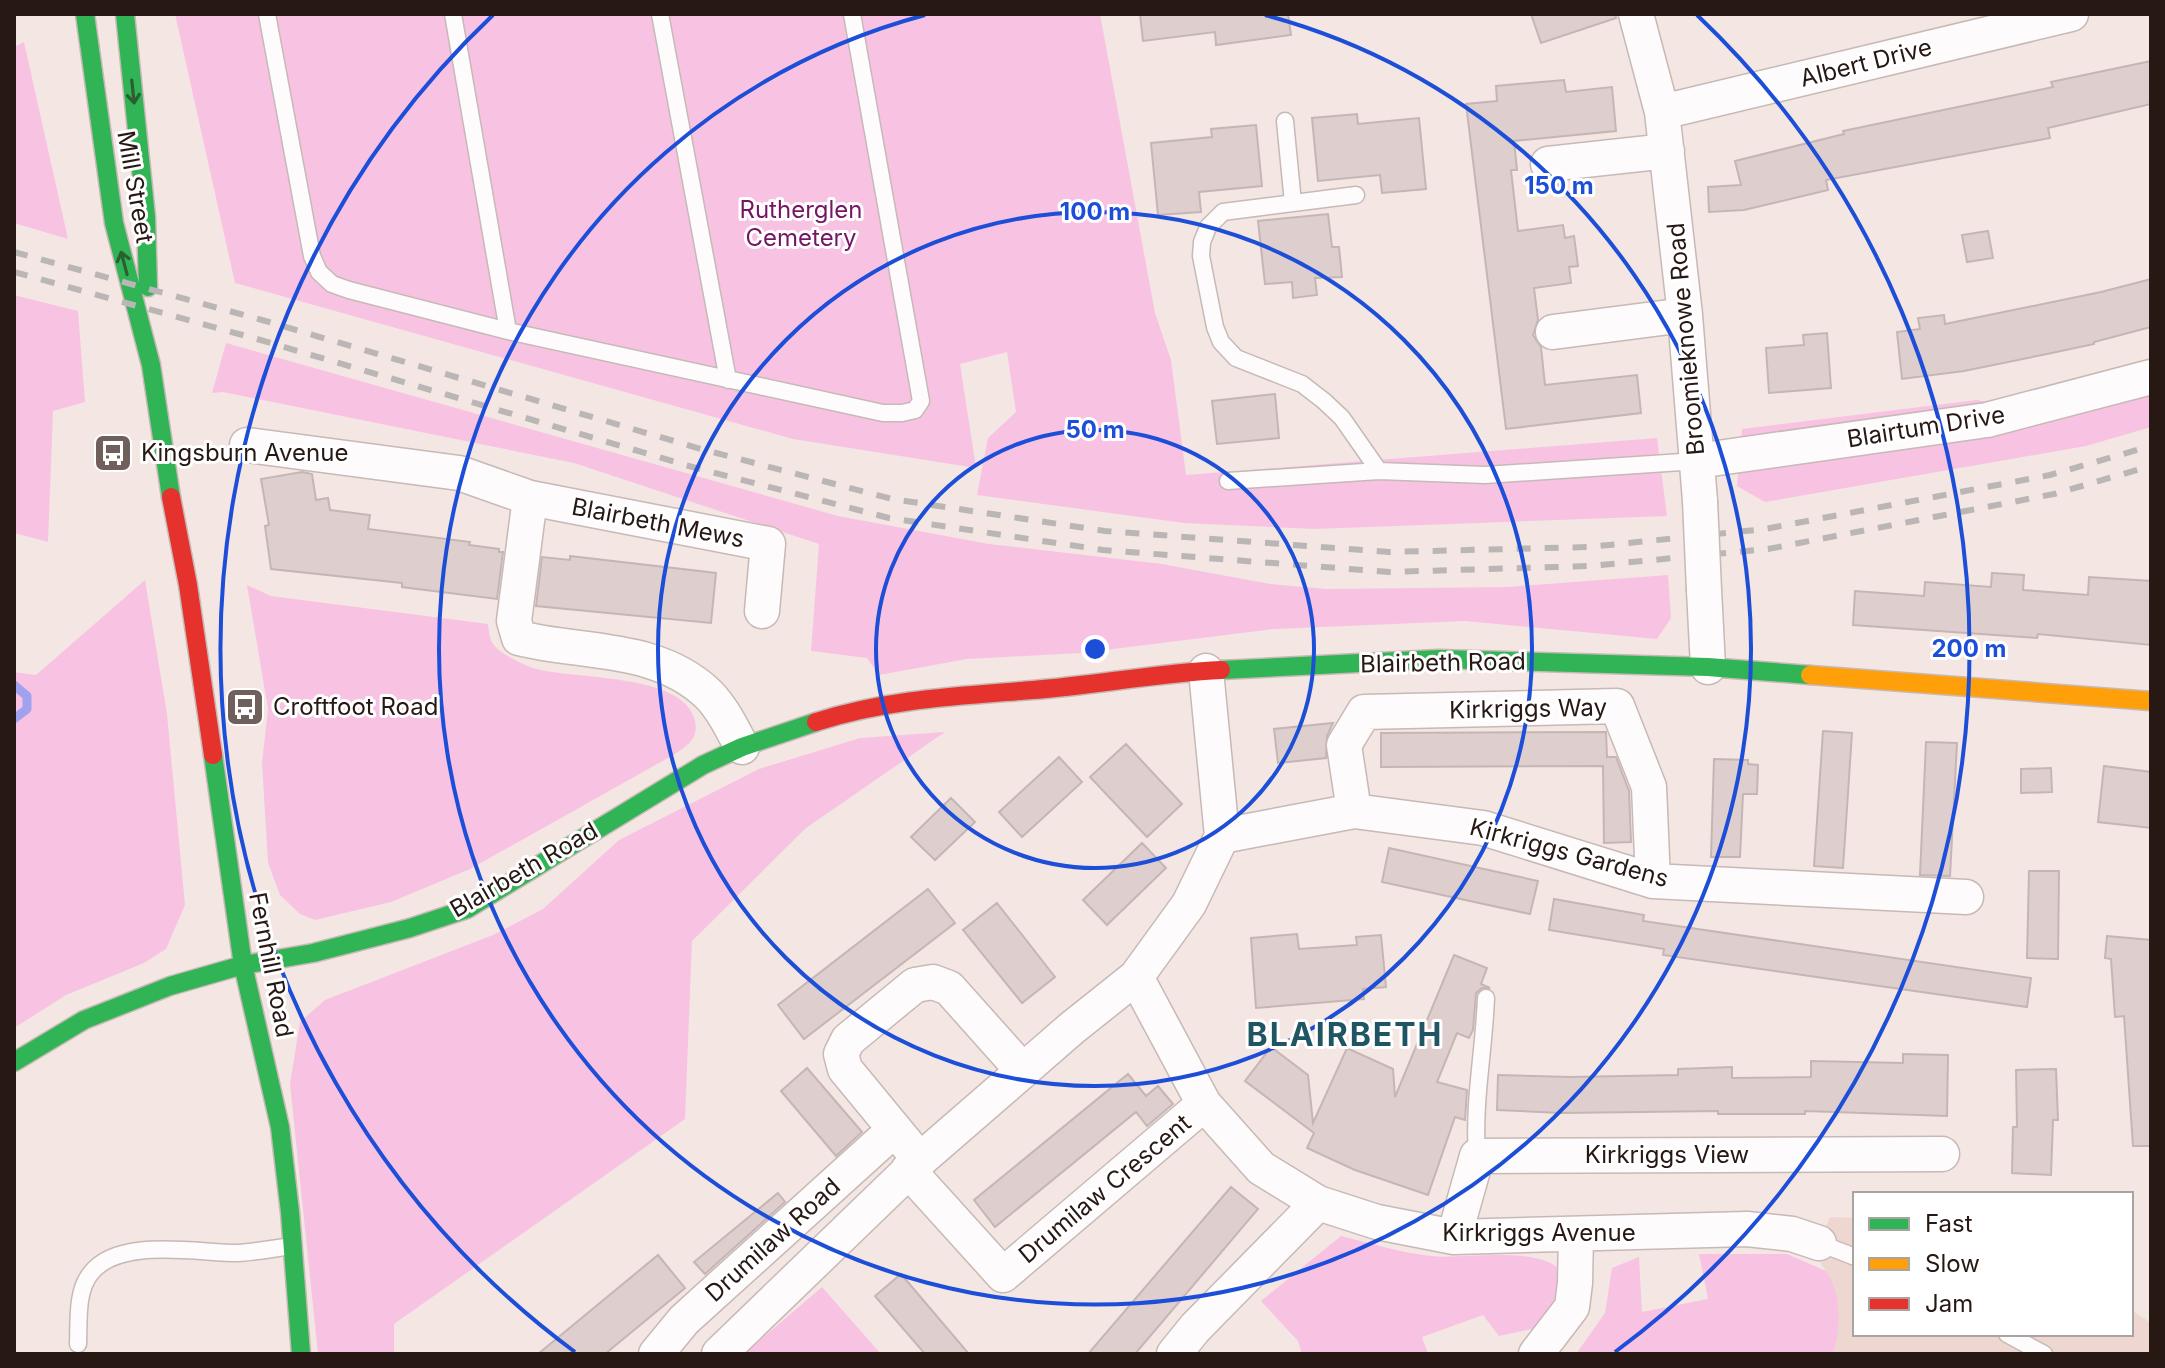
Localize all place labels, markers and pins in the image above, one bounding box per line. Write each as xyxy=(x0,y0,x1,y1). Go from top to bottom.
bus stop icon: Kingsburn Avenue xyxy=(92,432,134,474)
place label: Kingsburn Avenue xyxy=(141,438,348,467)
centre of rings xyxy=(1081,635,1109,663)
bus stop icon: Croftfoot Road xyxy=(224,686,266,728)
place label: Croftfoot Road xyxy=(273,692,438,721)

